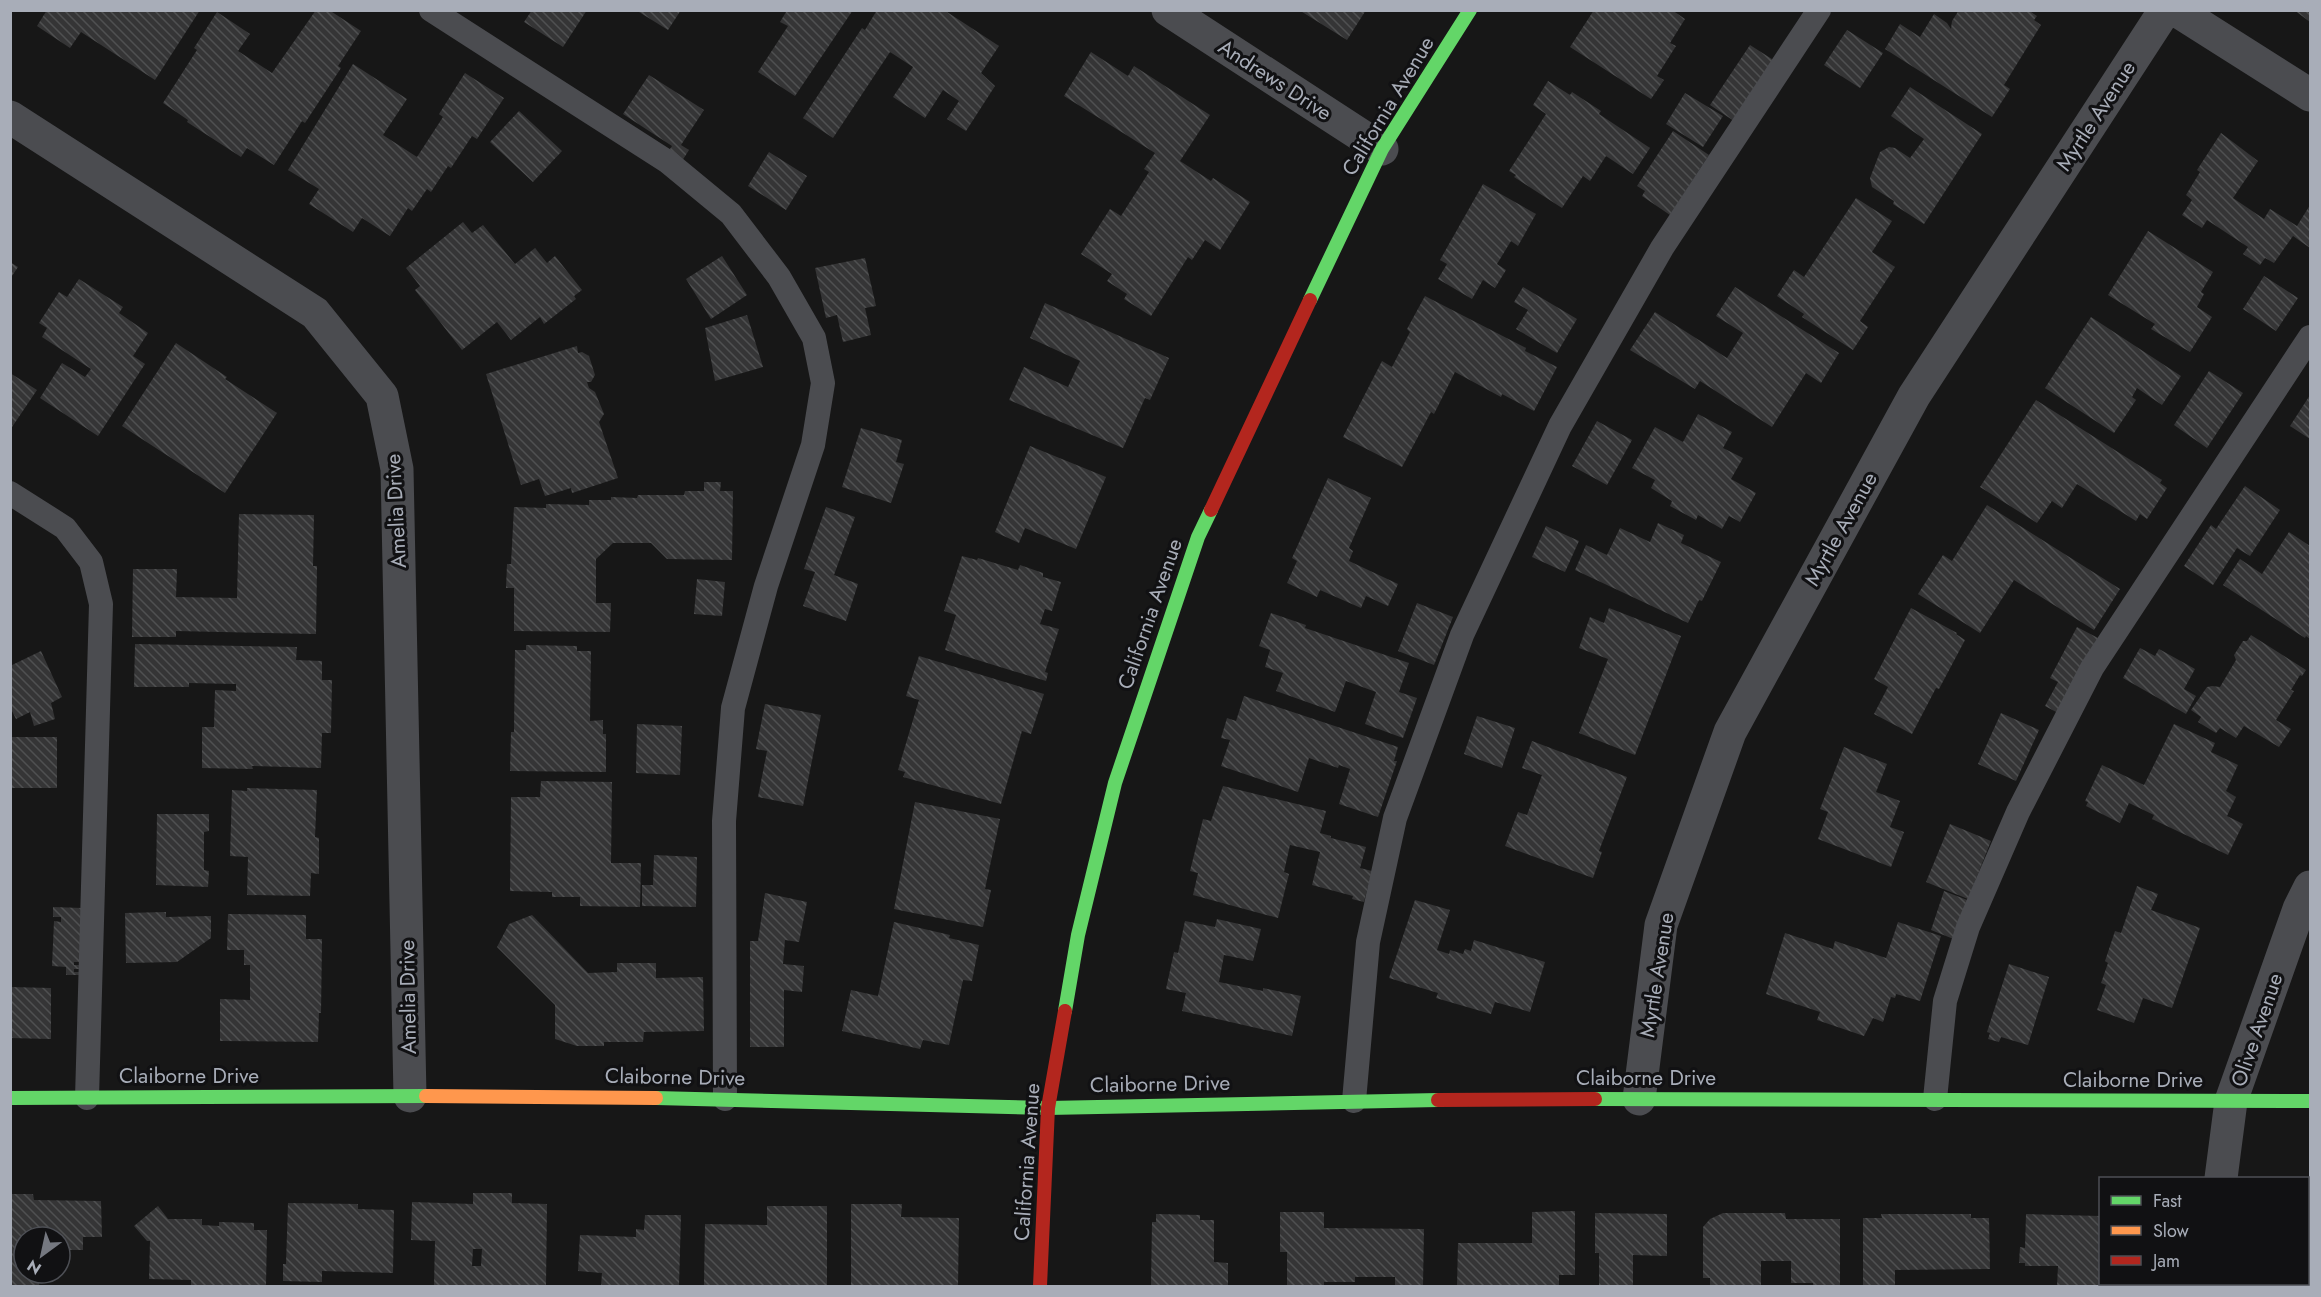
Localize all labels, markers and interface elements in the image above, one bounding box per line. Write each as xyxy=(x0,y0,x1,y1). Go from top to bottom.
street label: California Avenue xyxy=(1335,31,1442,181)
street label: Andrews Drive xyxy=(1212,32,1338,128)
street label: Myrtle Avenue xyxy=(2049,55,2143,177)
street label: Amelia Drive xyxy=(378,453,414,569)
street label: Myrtle Avenue xyxy=(1797,467,1885,591)
street label: California Avenue xyxy=(1110,534,1190,693)
street label: Myrtle Avenue xyxy=(1632,910,1682,1040)
street label: Amelia Drive xyxy=(392,939,424,1054)
street label: Olive Avenue xyxy=(2224,969,2291,1091)
street label: Claiborne Drive xyxy=(119,1061,259,1091)
street label: Claiborne Drive xyxy=(605,1061,746,1093)
street label: Claiborne Drive xyxy=(1576,1063,1716,1093)
street label: Claiborne Drive xyxy=(2063,1065,2203,1095)
street label: Claiborne Drive xyxy=(1090,1068,1231,1100)
street label: California Avenue xyxy=(1007,1082,1047,1242)
legend xyxy=(2099,1177,2309,1285)
text: Fast xyxy=(2153,1188,2182,1214)
text: Slow xyxy=(2153,1218,2190,1244)
north arrow xyxy=(12,1225,72,1285)
text: Jam xyxy=(2151,1248,2180,1274)
text: N xyxy=(23,1254,46,1280)

